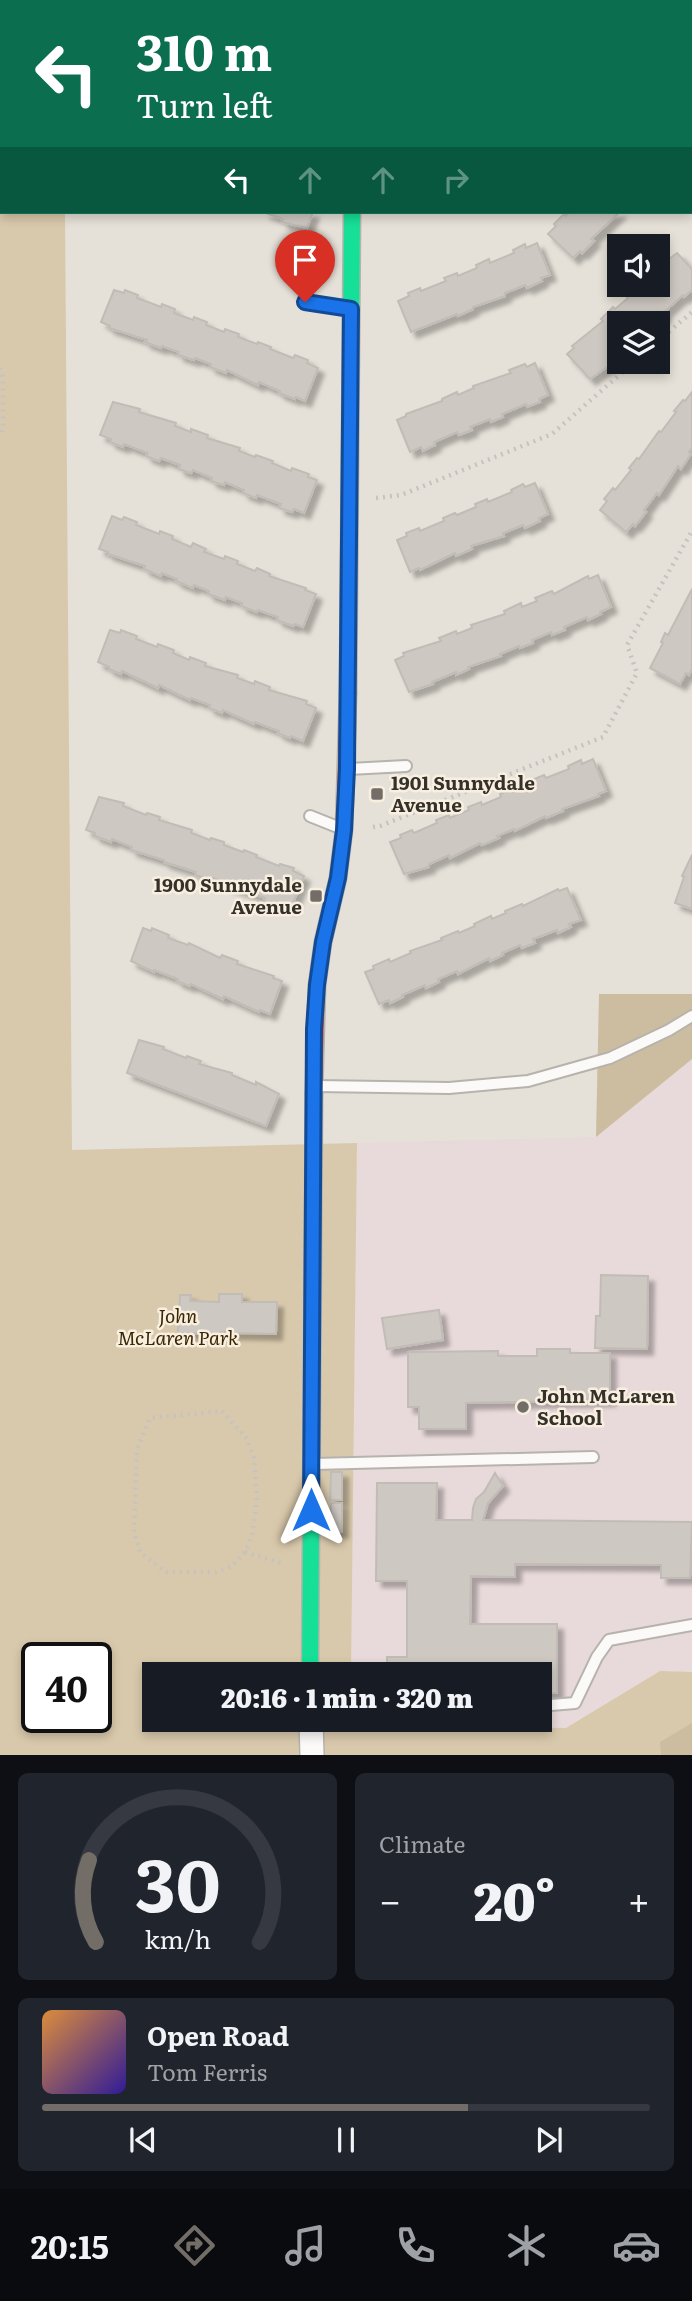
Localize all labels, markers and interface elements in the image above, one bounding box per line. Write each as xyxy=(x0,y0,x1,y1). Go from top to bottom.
text: 310 m xyxy=(136,13,272,86)
icon: left xyxy=(21,28,112,119)
text: Turn left xyxy=(136,80,273,128)
icon: left xyxy=(218,161,256,199)
icon: ahead xyxy=(291,161,329,199)
icon: ahead xyxy=(364,161,402,199)
icon: right xyxy=(437,161,475,199)
pin xyxy=(275,230,335,302)
map controls xyxy=(607,234,670,374)
button: sound xyxy=(607,234,670,297)
icon: arrive xyxy=(286,241,324,279)
button: layers xyxy=(607,311,670,374)
place label: 1901 Sunnydale Avenue xyxy=(391,768,535,818)
marker: 1901 Sunnydale Avenue xyxy=(369,786,385,802)
place label: 1900 Sunnydale Avenue xyxy=(154,870,302,920)
marker: 1900 Sunnydale Avenue xyxy=(308,888,324,904)
park label: John McLaren Park xyxy=(118,1301,239,1351)
place label: John McLaren School xyxy=(537,1381,675,1431)
marker: John McLaren School xyxy=(515,1399,531,1415)
position arrow xyxy=(274,1473,348,1547)
speed limit sign: 40 xyxy=(21,1642,112,1733)
text: 20:16 · 1 min · 320 m xyxy=(221,1677,473,1716)
text: Climate xyxy=(379,1826,465,1860)
text: 30 xyxy=(135,1827,220,1935)
text: 20° xyxy=(474,1860,555,1937)
text: − xyxy=(379,1870,401,1927)
text: + xyxy=(628,1870,650,1927)
text: km/h xyxy=(144,1920,211,1957)
text: Open Road xyxy=(147,2015,289,2054)
text: Tom Ferris xyxy=(147,2054,267,2088)
icon: previous xyxy=(124,2121,162,2159)
icon: pause xyxy=(327,2121,365,2159)
icon: next xyxy=(530,2121,568,2159)
text: 20:15 xyxy=(31,2221,109,2269)
icon: directions xyxy=(170,2221,219,2270)
icon: music xyxy=(281,2221,330,2270)
icon: phone xyxy=(391,2221,440,2270)
icon: climate xyxy=(502,2221,551,2270)
icon: car xyxy=(612,2221,661,2270)

